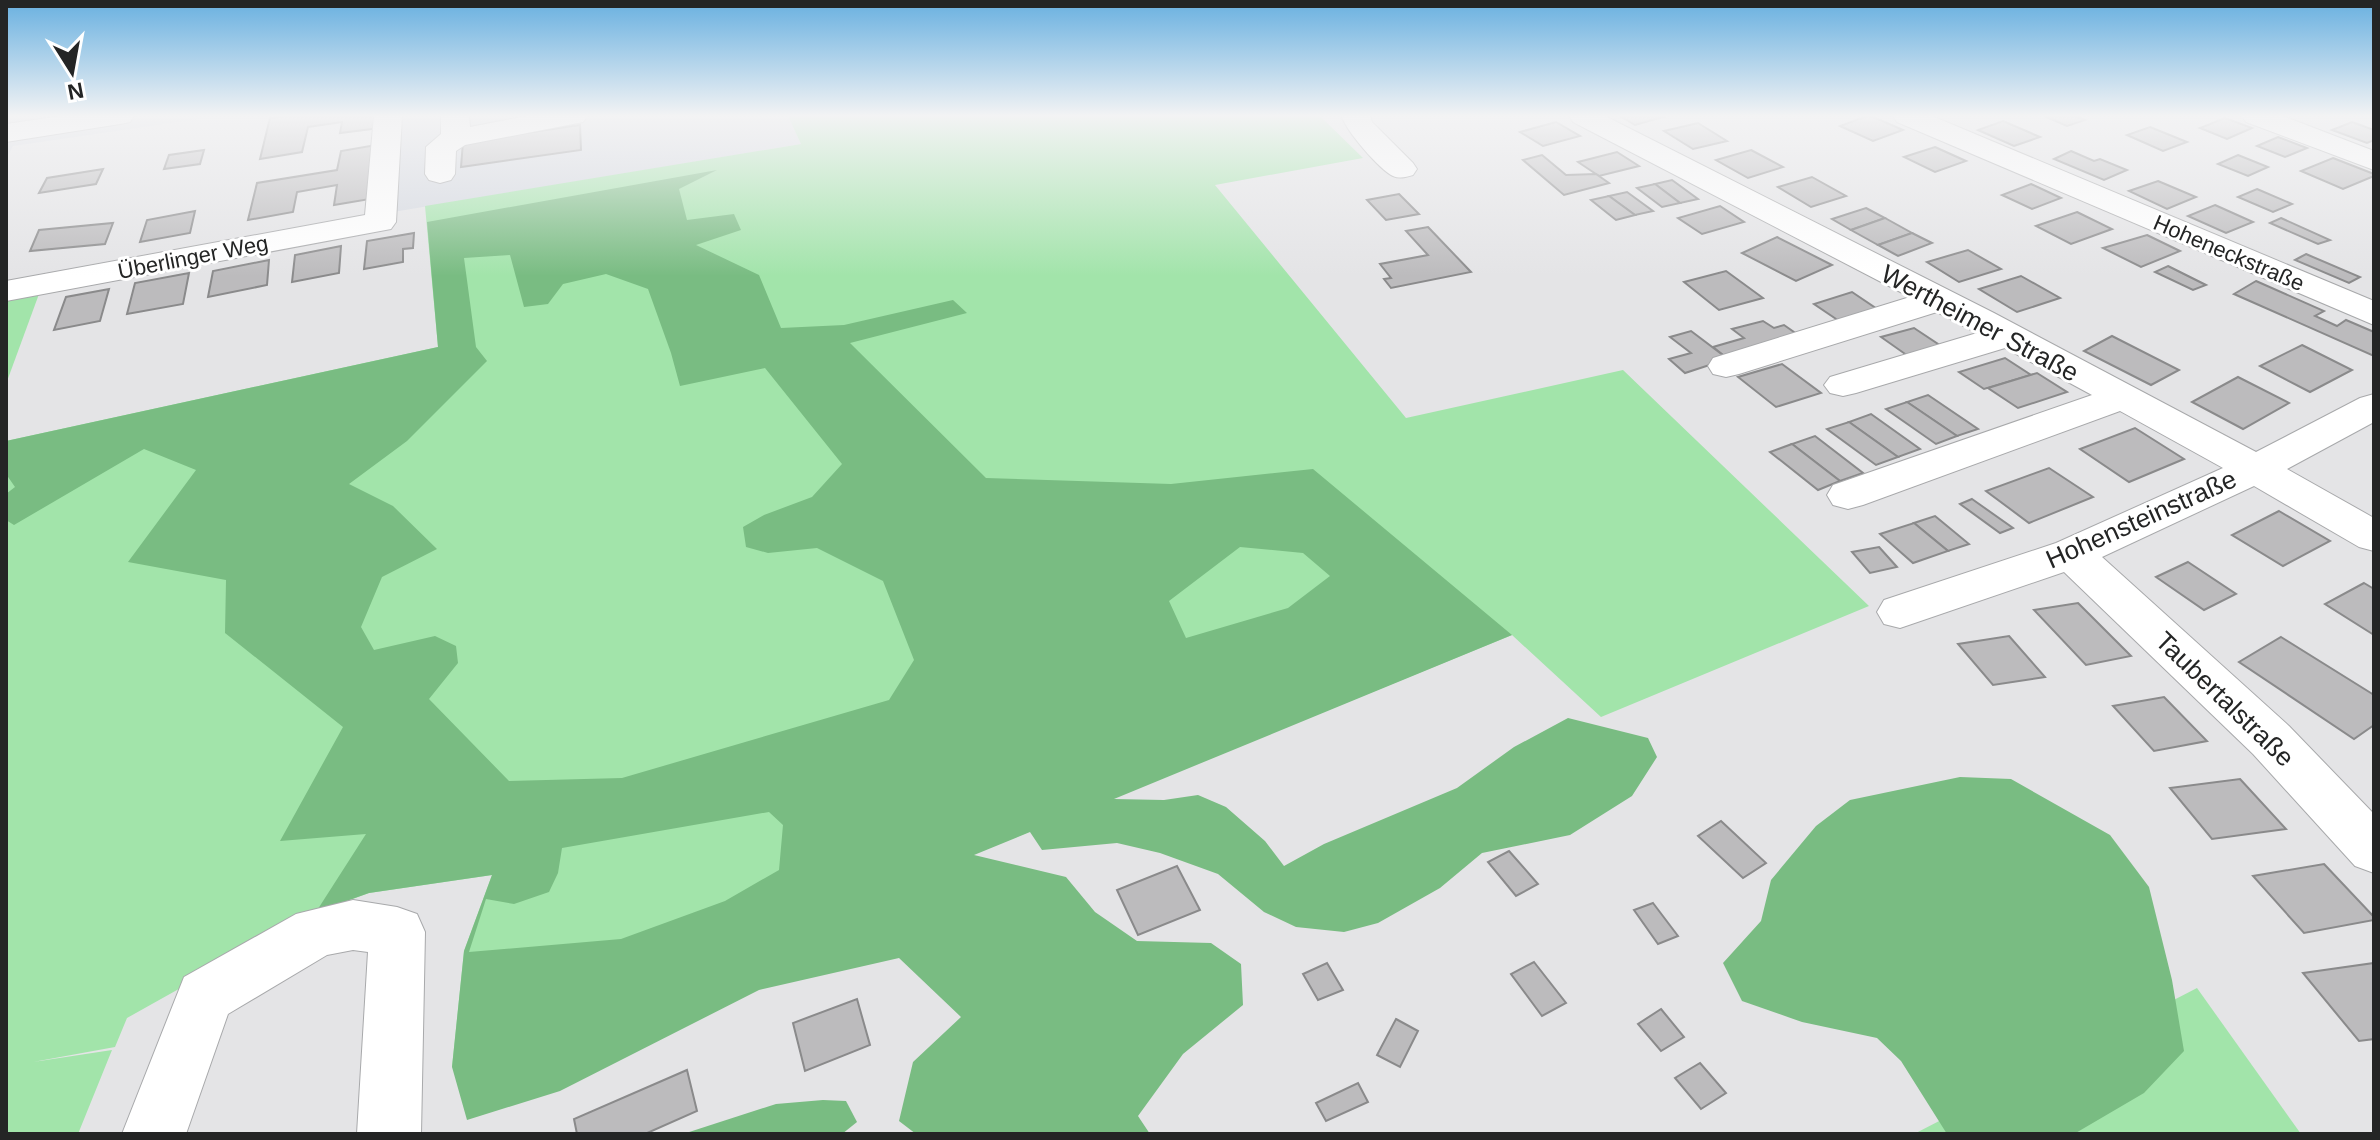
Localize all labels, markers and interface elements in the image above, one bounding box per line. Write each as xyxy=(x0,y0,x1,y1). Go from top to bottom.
north arrow xyxy=(32,32,112,112)
text: N xyxy=(66,77,86,105)
street label: Hoheneckstraße xyxy=(2150,210,2308,296)
street label: Überlinger Weg xyxy=(116,230,270,284)
street label: Wertheimer Straße xyxy=(1876,258,2084,388)
street label: Hohensteinstraße xyxy=(2041,464,2241,574)
street label: Taubertalstraße xyxy=(2150,625,2300,773)

